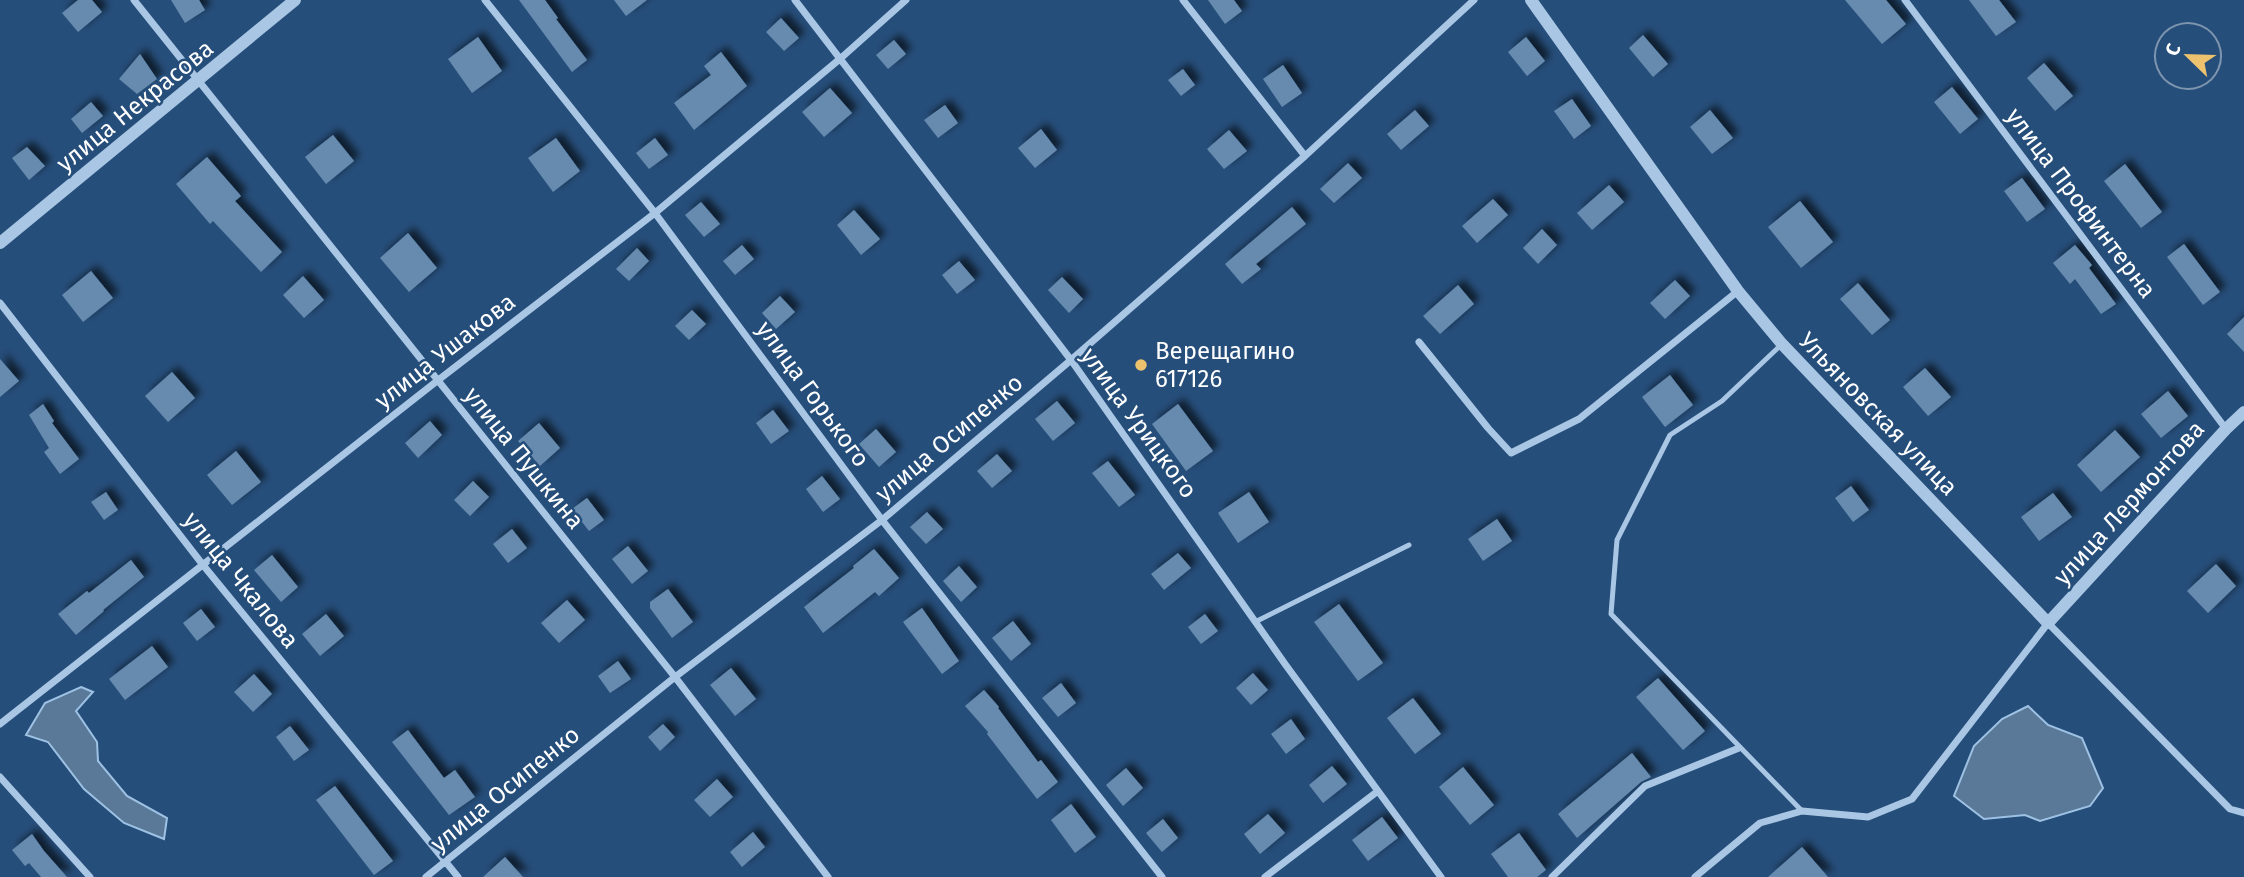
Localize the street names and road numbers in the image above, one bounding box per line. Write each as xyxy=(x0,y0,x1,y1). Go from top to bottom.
street label: улица Некрасова xyxy=(51,34,219,178)
street label: улица Профинтерна xyxy=(2000,102,2162,304)
street label: улица Ушакова xyxy=(369,288,521,414)
street label: улица Горького xyxy=(751,316,875,472)
street label: Ульяновская улица xyxy=(1793,327,1963,501)
street label: улица Урицкого xyxy=(1075,342,1203,504)
street label: улица Осипенко xyxy=(870,368,1028,508)
street label: улица Пушкина xyxy=(458,381,590,535)
street label: улица Лермонтова xyxy=(2048,415,2210,591)
street label: улица Чкалова xyxy=(177,506,305,654)
street label: улица Осипенко xyxy=(425,720,585,858)

